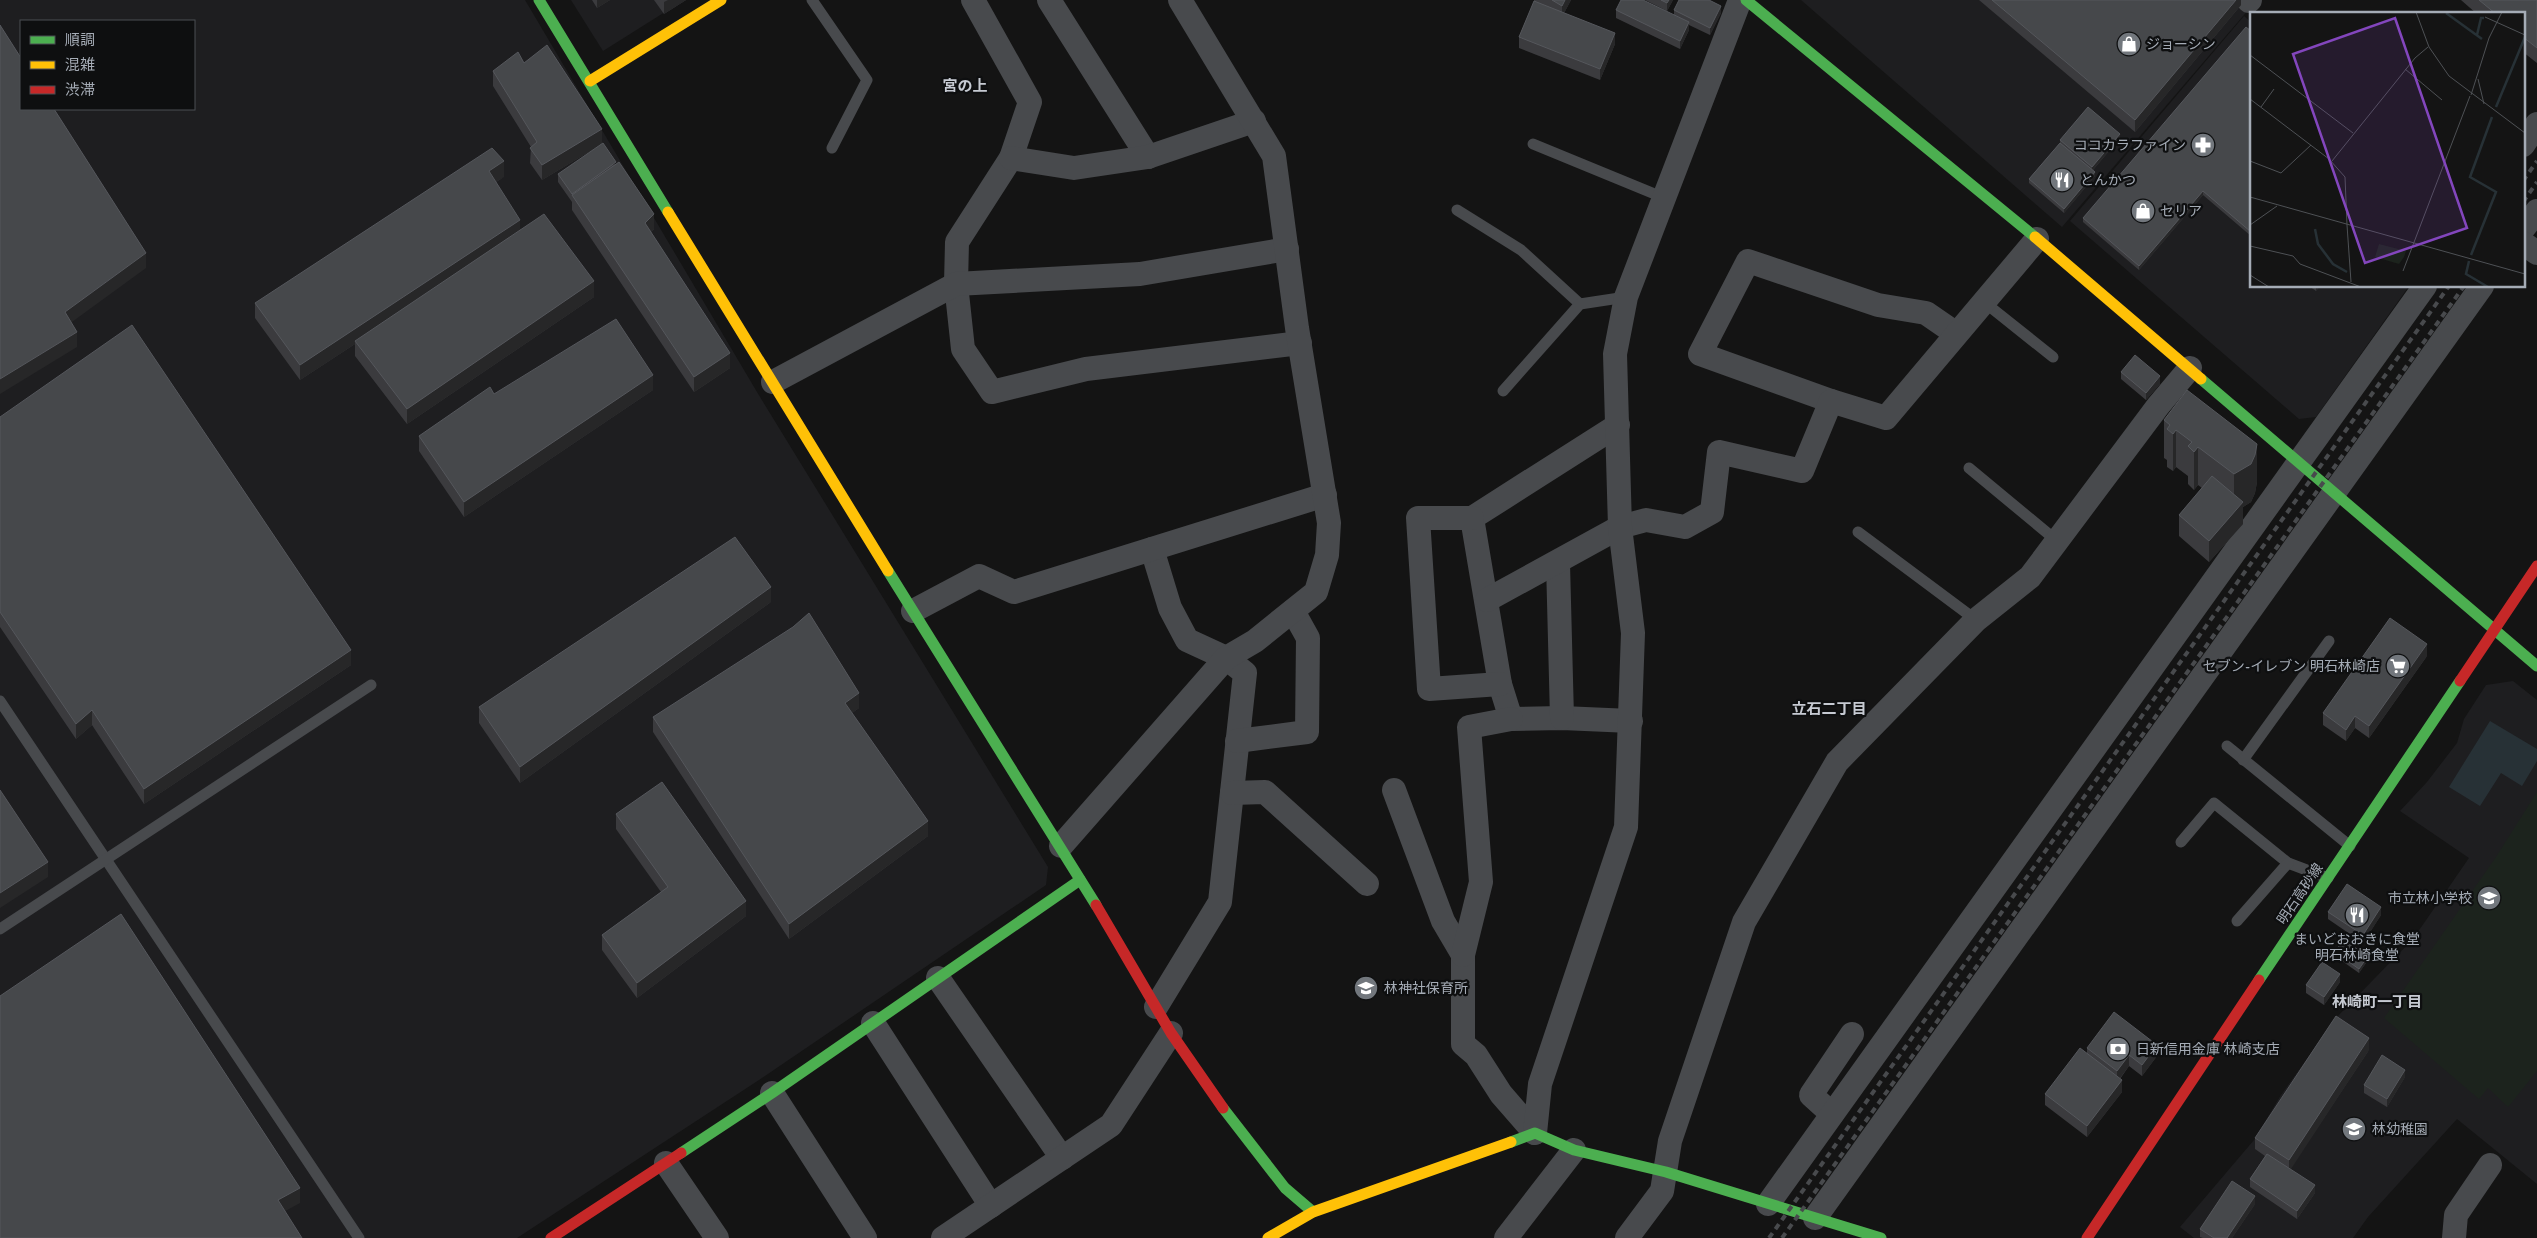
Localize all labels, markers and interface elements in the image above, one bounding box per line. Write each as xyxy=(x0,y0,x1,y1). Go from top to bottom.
inset map xyxy=(2250,12,2524,288)
legend xyxy=(20,20,195,110)
text: 順調 xyxy=(65,31,95,49)
shop icon: ジョーシン xyxy=(2116,31,2142,57)
place label: ジョーシン xyxy=(2146,36,2216,53)
text: 混雑 xyxy=(65,56,95,74)
district label: 宮の上 xyxy=(942,77,988,95)
text: 渋滞 xyxy=(65,81,95,99)
pharmacy icon: ココカラファイン xyxy=(2190,132,2216,158)
place label: ココカラファイン xyxy=(2074,137,2186,154)
restaurant icon: とんかつ xyxy=(2049,167,2075,193)
place label: とんかつ xyxy=(2080,172,2136,189)
shop icon: セリア xyxy=(2130,198,2156,224)
place label: セリア xyxy=(2160,203,2202,220)
supermarket icon: セブン-イレブン 明石林崎店 xyxy=(2385,653,2411,679)
place label: セブン-イレブン 明石林崎店 xyxy=(2203,658,2380,675)
district label: 立石二丁目 xyxy=(1791,700,1867,718)
street label: 明石高砂線 xyxy=(2273,860,2327,928)
school or university icon: 市立林小学校 xyxy=(2476,885,2502,911)
place label: 市立林小学校 xyxy=(2388,890,2472,907)
restaurant icon: まいどおおきに食堂 明石林崎食堂 xyxy=(2344,902,2370,928)
place label: まいどおおきに食堂 明石林崎食堂 xyxy=(2294,931,2420,964)
school or university icon: 林神社保育所 xyxy=(1353,975,1379,1001)
place label: 林神社保育所 xyxy=(1384,980,1468,997)
district label: 林崎町一丁目 xyxy=(2332,993,2422,1011)
bank icon: 日新信用金庫 林崎支店 xyxy=(2105,1036,2131,1062)
place label: 日新信用金庫 林崎支店 xyxy=(2136,1041,2280,1058)
school or university icon: 林幼稚園 xyxy=(2341,1116,2367,1142)
place label: 林幼稚園 xyxy=(2372,1121,2428,1138)

